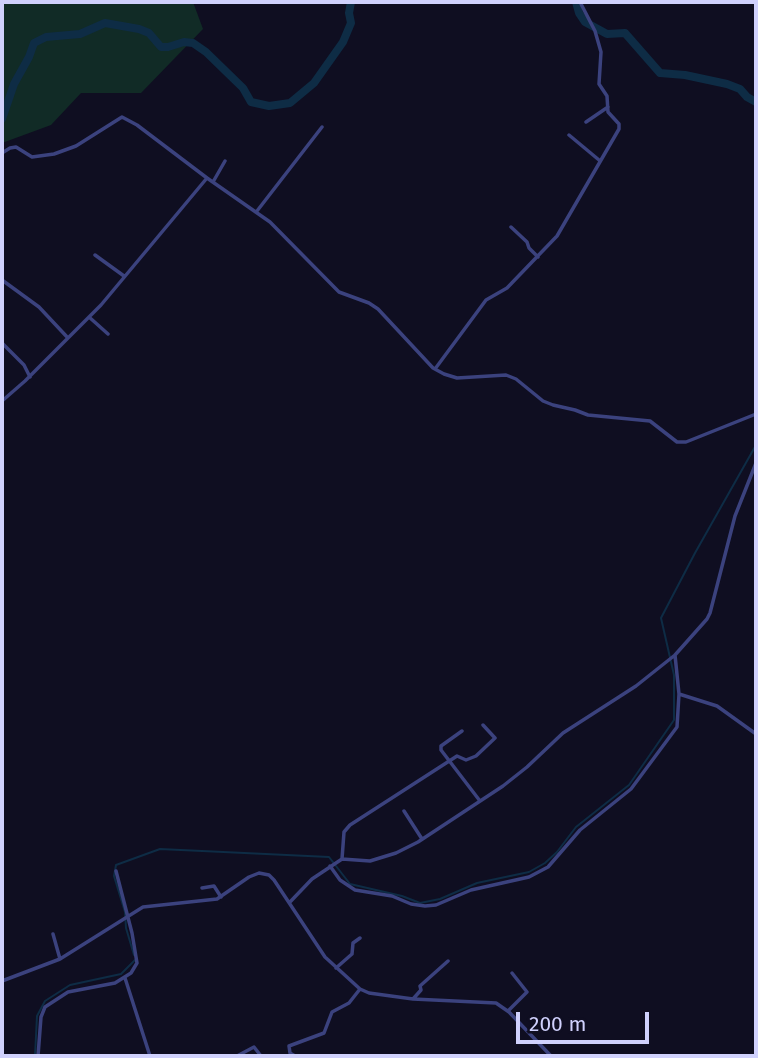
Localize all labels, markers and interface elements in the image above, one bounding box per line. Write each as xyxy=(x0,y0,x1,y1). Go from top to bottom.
scale bar xyxy=(520,998,653,1042)
text: 200 m xyxy=(529,1011,586,1037)

